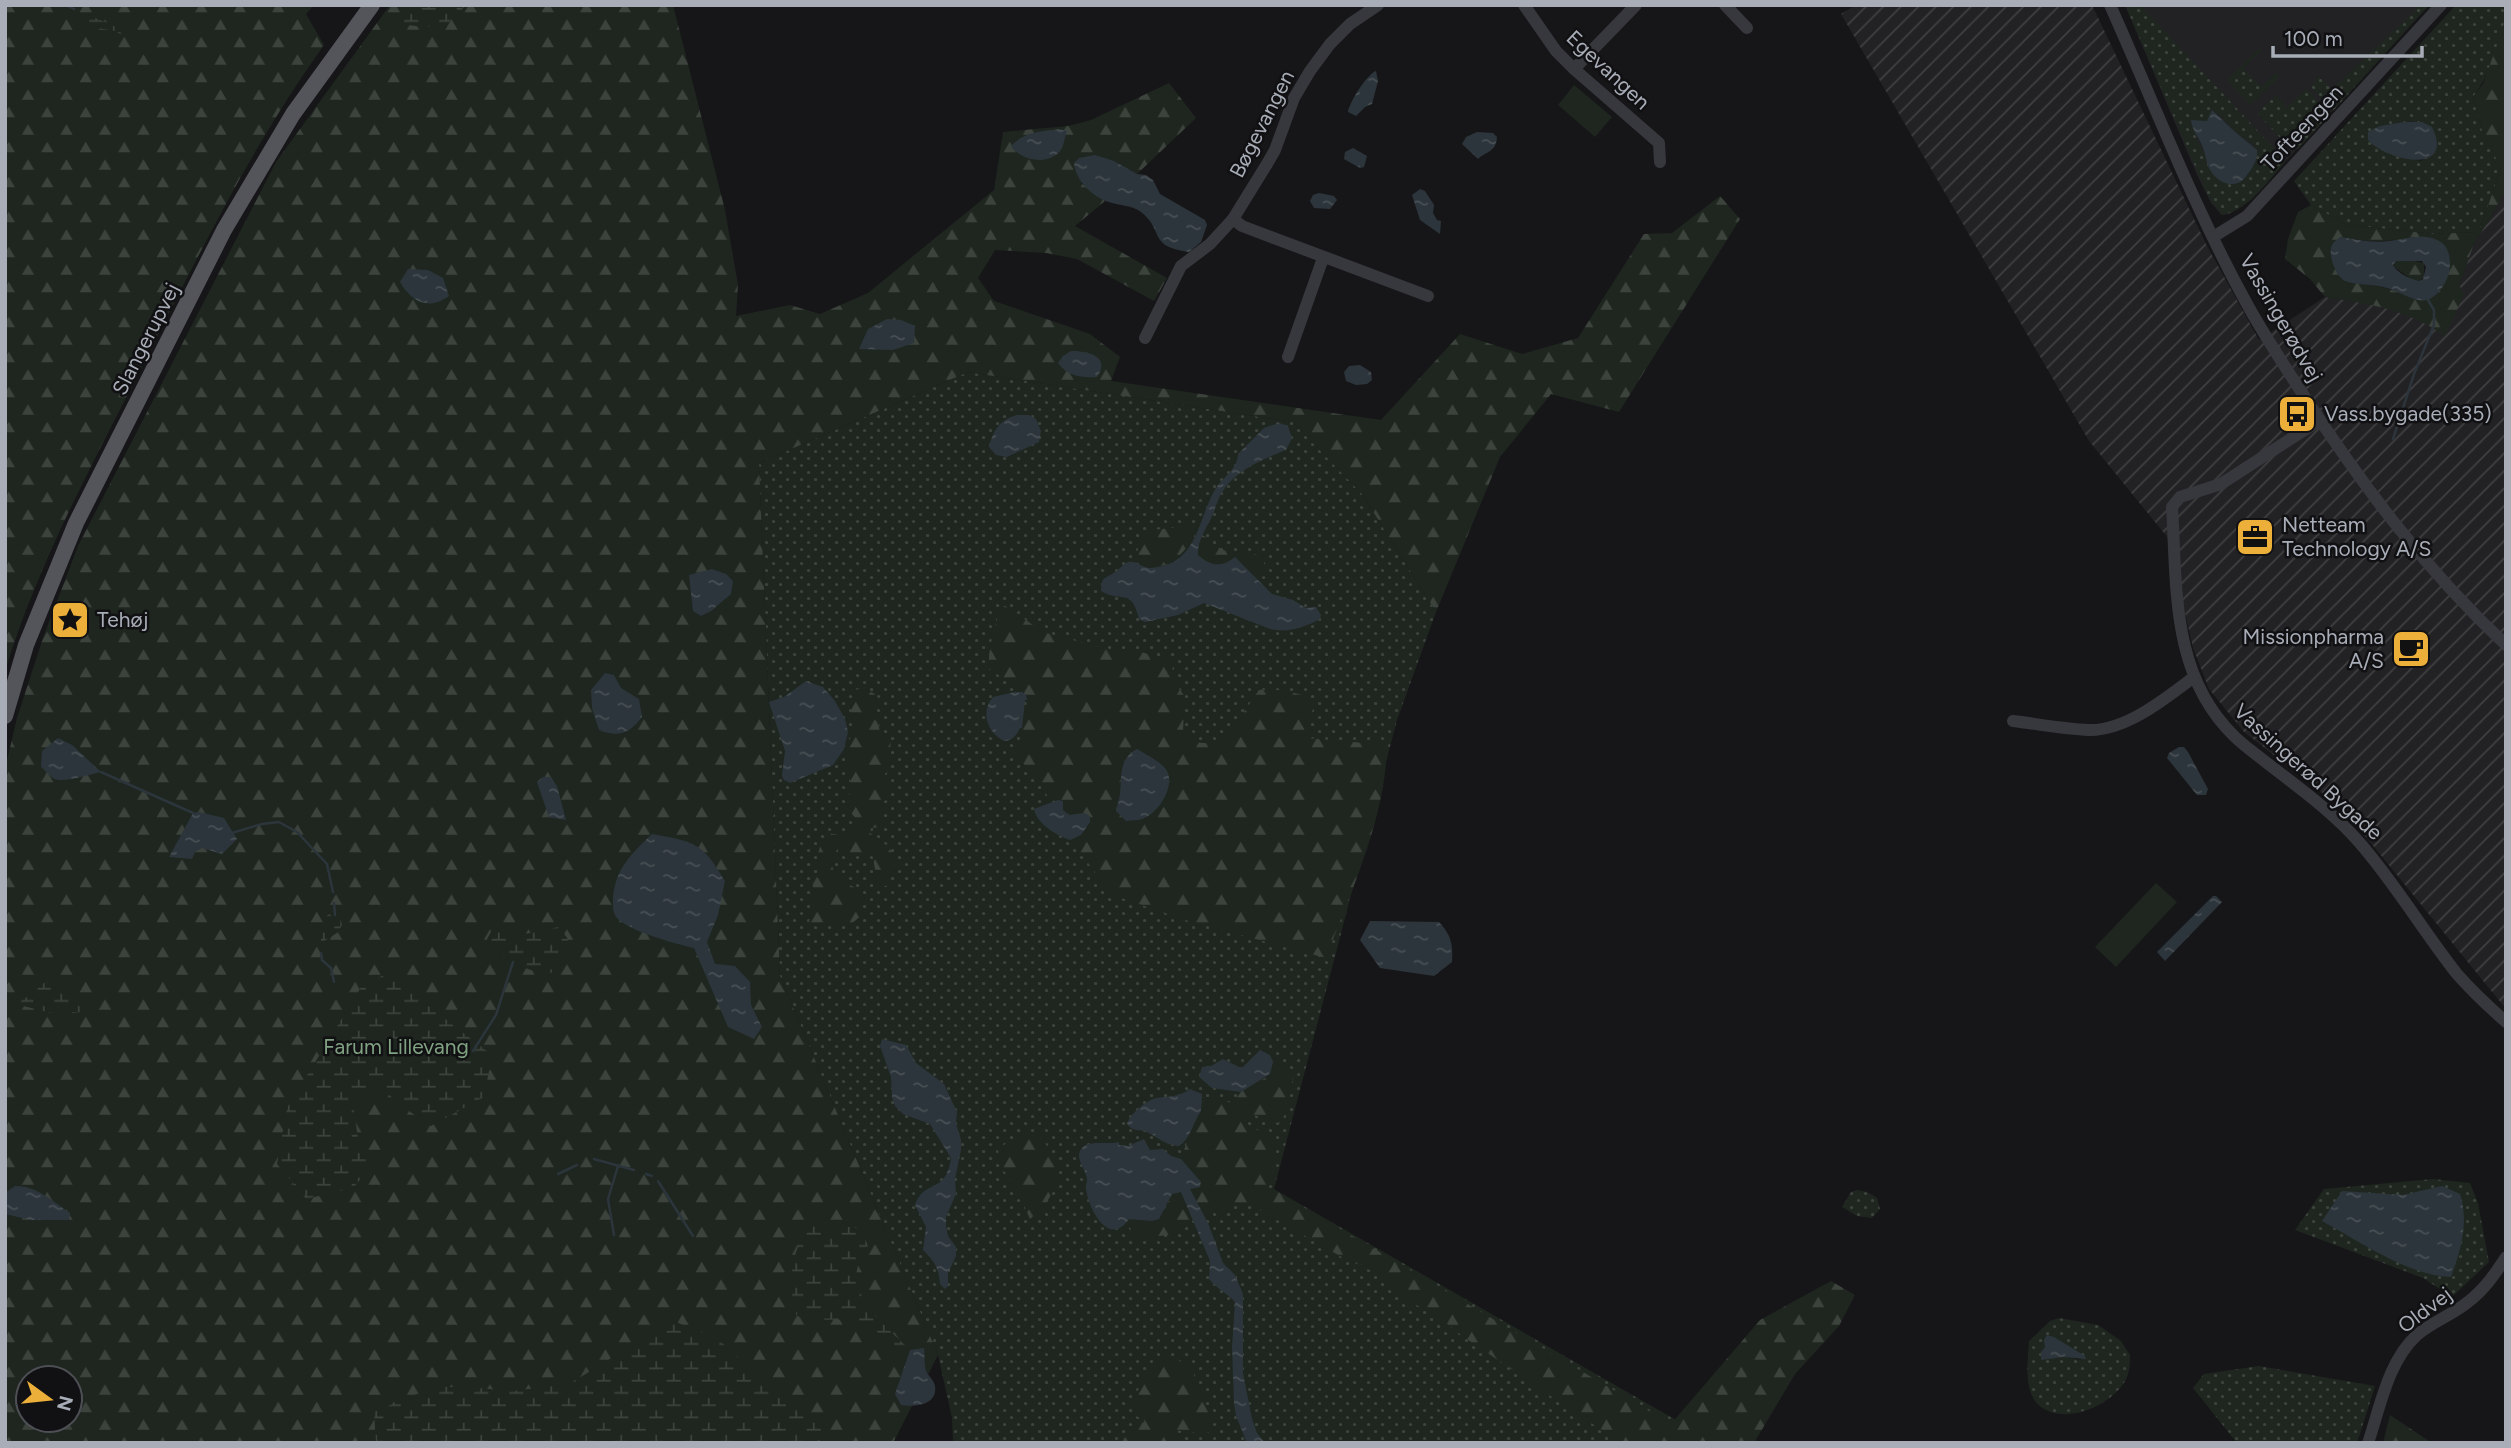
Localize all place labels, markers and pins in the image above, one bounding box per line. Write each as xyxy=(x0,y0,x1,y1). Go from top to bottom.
bus stop icon: Vass.bygade(335) xyxy=(2276,393,2318,435)
place label: Vass.bygade(335) xyxy=(2324,401,2492,426)
place label: Netteam Technology A/S xyxy=(2282,512,2431,561)
office icon: Netteam Technology A/S xyxy=(2234,516,2276,558)
place icon: Tehøj xyxy=(49,599,91,641)
place label: Tehøj xyxy=(97,607,148,632)
place label: Missionpharma A/S xyxy=(2243,624,2384,673)
cafe icon: Missionpharma A/S xyxy=(2390,628,2432,670)

